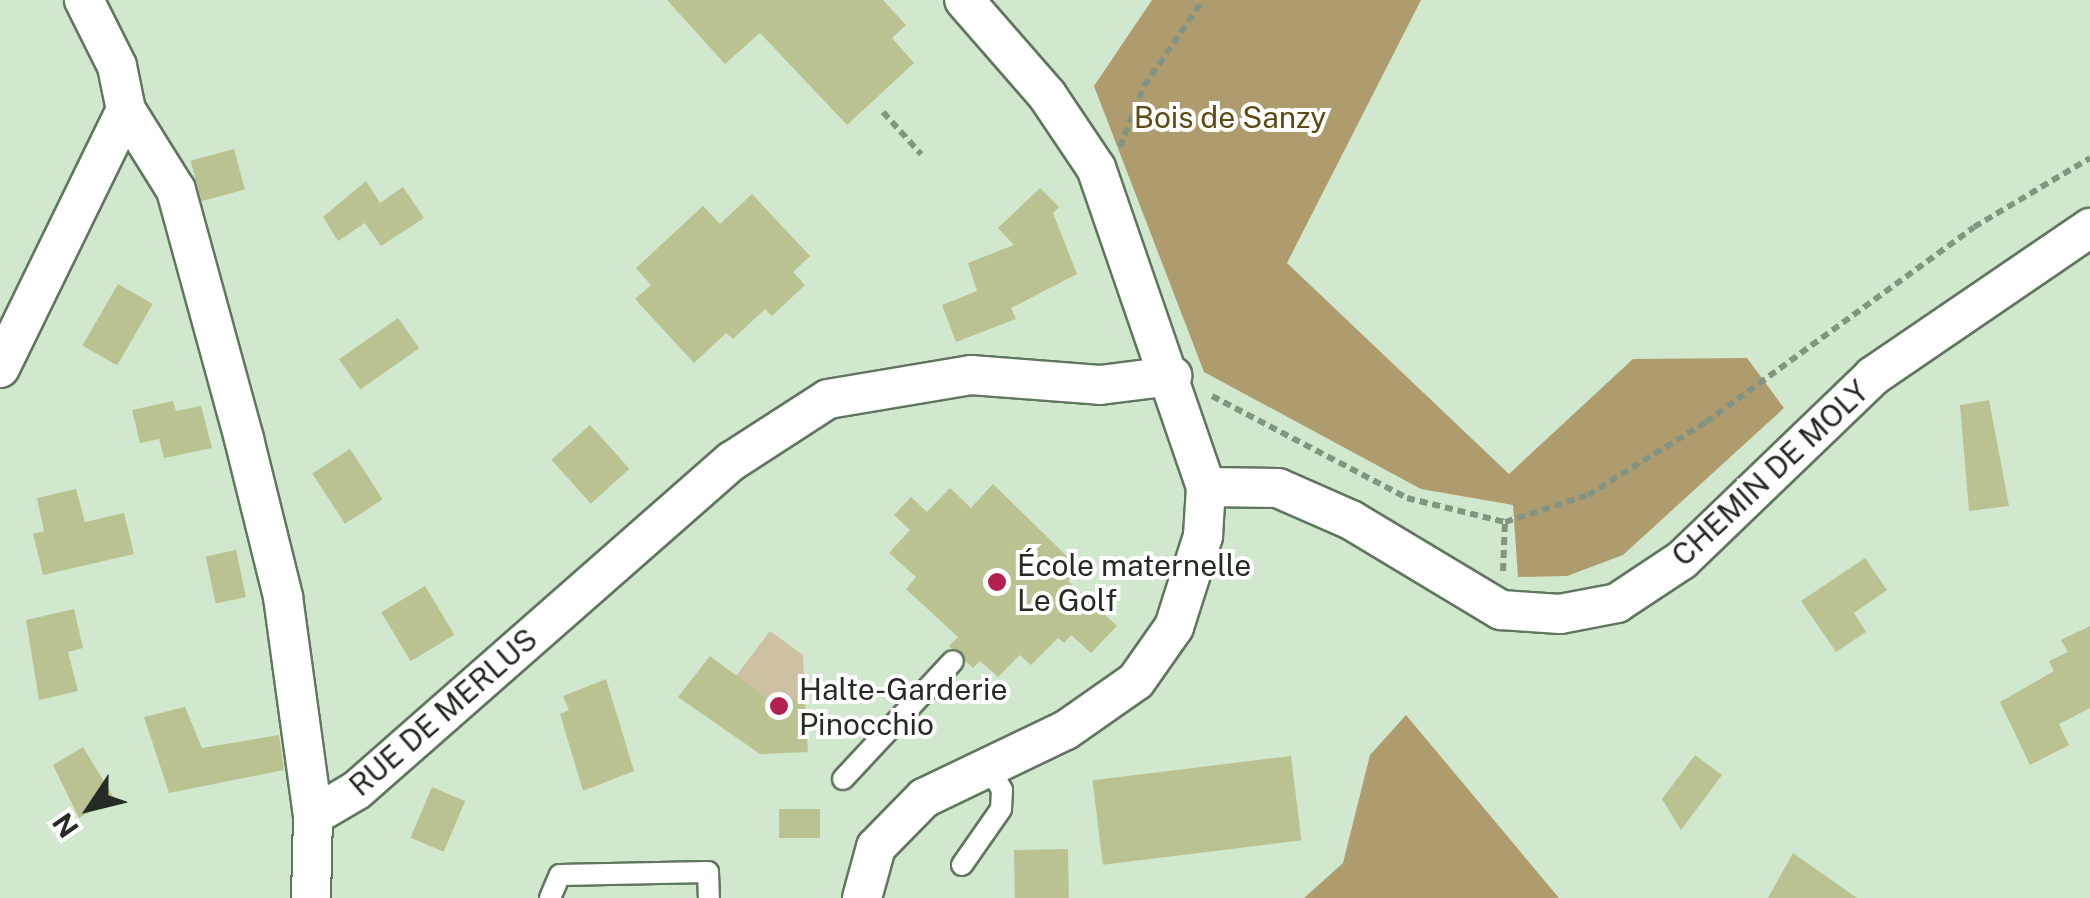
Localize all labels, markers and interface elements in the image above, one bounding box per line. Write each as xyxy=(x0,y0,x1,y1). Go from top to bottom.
park label: Bois de Sanzy xyxy=(1133,99,1327,135)
street label: CHEMIN DE MOLY xyxy=(1664,373,1876,573)
place label: École maternelle Le Golf xyxy=(1017,547,1251,618)
marker: École maternelle Le Golf xyxy=(986,571,1008,593)
street label: RUE DE MERLUS xyxy=(342,621,544,803)
place label: Halte-Garderie Pinocchio xyxy=(799,671,1007,742)
marker: Halte-Garderie Pinocchio xyxy=(768,695,790,717)
north arrow xyxy=(40,758,140,858)
text: N xyxy=(45,807,85,844)

